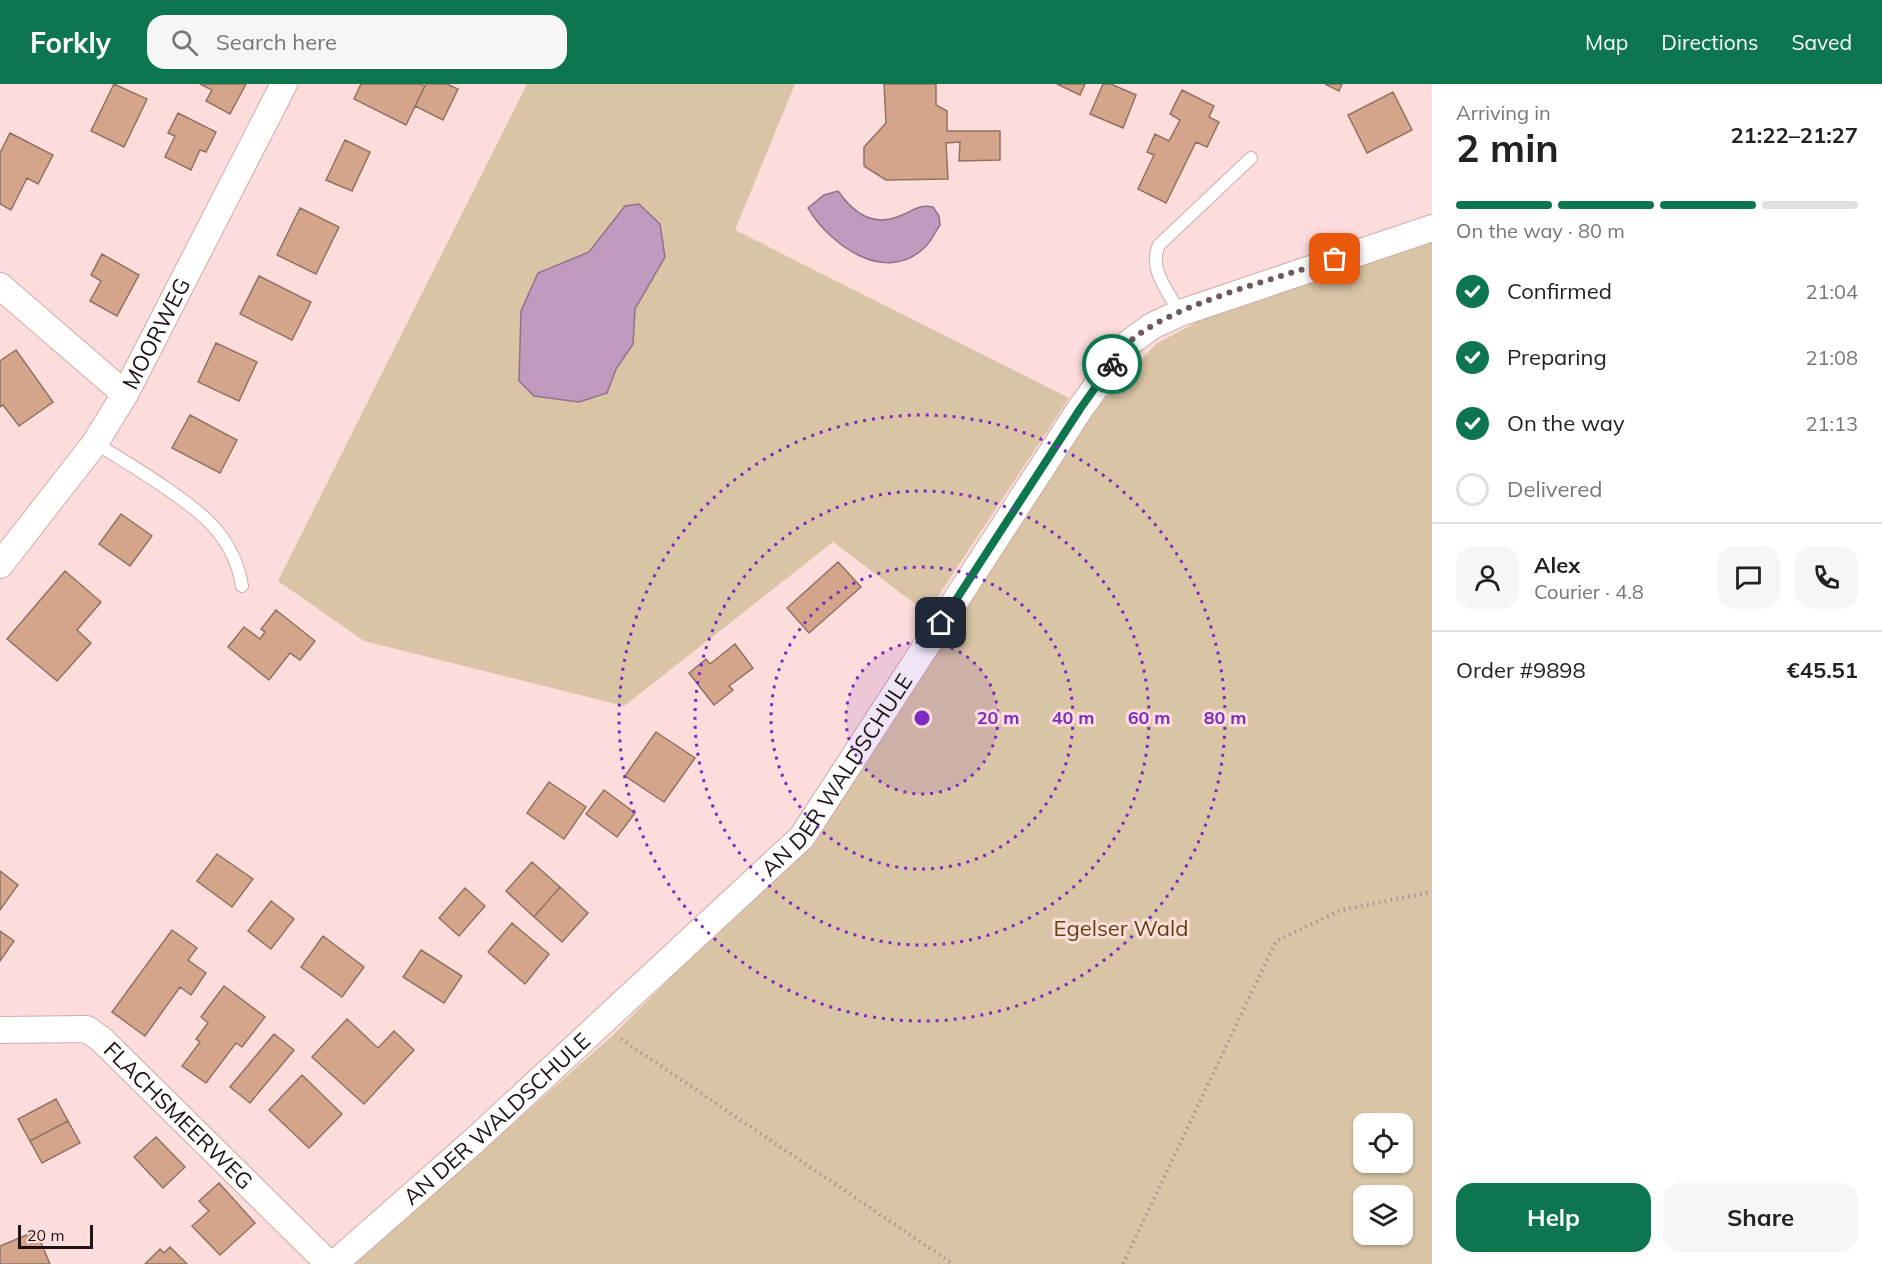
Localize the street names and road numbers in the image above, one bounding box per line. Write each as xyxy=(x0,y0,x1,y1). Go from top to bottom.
street label: MOORWEG xyxy=(116,273,196,394)
street label: AN DER WALDSCHULE xyxy=(755,668,918,882)
street label: AN DER WALDSCHULE xyxy=(397,1027,596,1211)
street label: FLACHSMEERWEG xyxy=(98,1036,259,1195)

